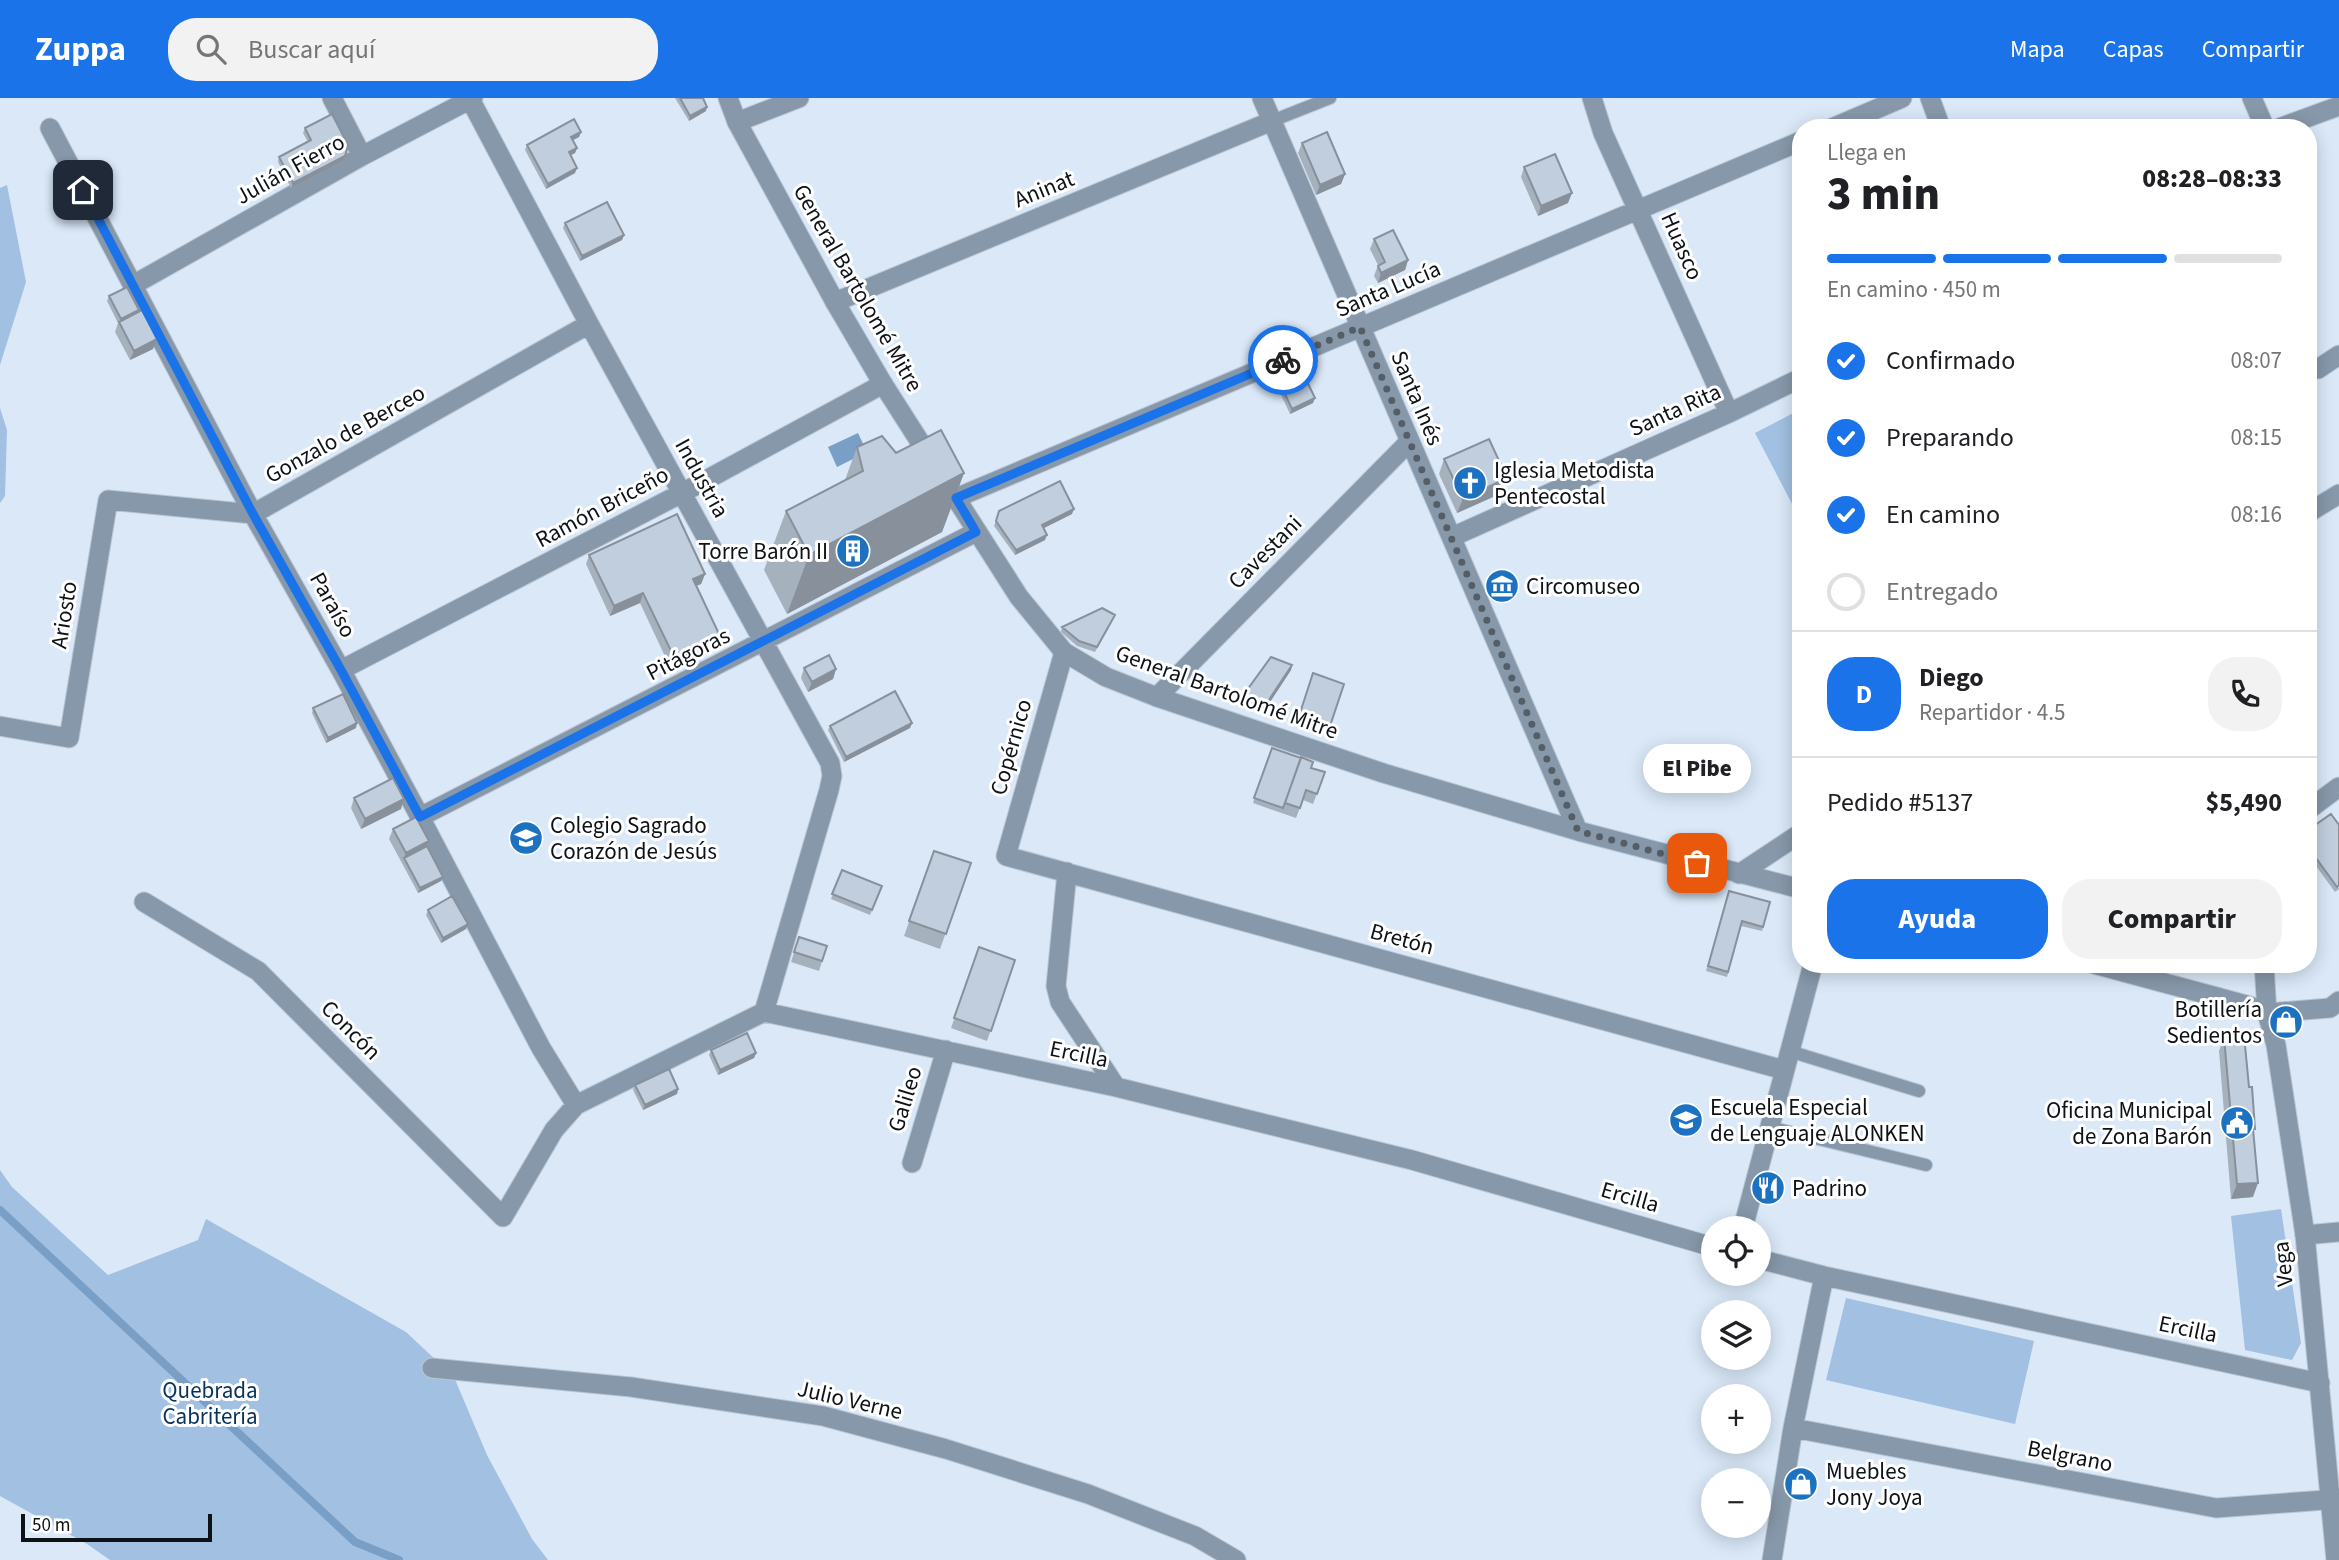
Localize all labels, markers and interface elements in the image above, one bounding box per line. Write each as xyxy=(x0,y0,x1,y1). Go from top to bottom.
search box xyxy=(168,18,658,81)
text: Zuppa xyxy=(35,26,126,73)
icon: search xyxy=(192,30,230,68)
text: Buscar aquí xyxy=(248,31,375,68)
text: Mapa xyxy=(2010,32,2065,67)
text: Capas xyxy=(2103,32,2164,67)
text: Compartir xyxy=(2202,32,2304,67)
street label: Julián Fierro xyxy=(229,125,351,213)
text: Llega en xyxy=(1827,136,1907,169)
pin xyxy=(53,160,113,220)
text: 08:28–08:33 xyxy=(2142,160,2282,197)
street label: Aninat xyxy=(1009,162,1079,216)
text: 3 min xyxy=(1827,162,1940,227)
icon: home xyxy=(64,171,102,209)
street label: General Bartolomé Mitre xyxy=(785,178,931,398)
street label: Huasco xyxy=(1652,207,1712,285)
street label: Santa Lucía xyxy=(1330,252,1446,326)
text: En camino · 450 m xyxy=(1827,273,2001,306)
courier xyxy=(1248,325,1318,395)
icon: bike xyxy=(1264,341,1302,379)
icon: check xyxy=(1827,342,1865,380)
text: Confirmado xyxy=(1886,342,2015,379)
text: 08:07 xyxy=(2231,344,2282,377)
street label: Santa Inés xyxy=(1382,346,1452,450)
street label: Santa Rita xyxy=(1624,375,1726,445)
street label: Gonzalo de Berceo xyxy=(259,376,431,492)
icon: check xyxy=(1827,419,1865,457)
text: Preparando xyxy=(1886,419,2014,456)
text: 08:15 xyxy=(2231,421,2282,454)
street label: Industria xyxy=(667,432,737,524)
place label: Iglesia Metodista Pentecostal xyxy=(1494,454,1655,513)
street label: Ramón Briceño xyxy=(529,458,675,556)
church icon: Iglesia Metodista Pentecostal xyxy=(1451,464,1489,502)
icon: check xyxy=(1827,496,1865,534)
text: En camino xyxy=(1886,496,2000,533)
text: 08:16 xyxy=(2231,498,2282,531)
street label: Cavestani xyxy=(1220,507,1310,597)
building icon: Torre Barón II xyxy=(834,532,872,570)
place label: Torre Barón II xyxy=(698,535,828,568)
street label: Paraíso xyxy=(301,566,365,644)
museum icon: Circomuseo xyxy=(1483,567,1521,605)
place label: Circomuseo xyxy=(1526,570,1640,603)
text: Entregado xyxy=(1886,573,1998,610)
street label: Ariosto xyxy=(42,579,86,651)
street label: Pitágoras xyxy=(640,619,736,689)
street label: General Bartolomé Mitre xyxy=(1111,636,1343,748)
button: phone xyxy=(2208,657,2282,731)
text: Diego xyxy=(1919,659,1984,696)
text: D xyxy=(1856,676,1872,713)
street label: Copérnico xyxy=(982,695,1040,799)
text: Repartidor · 4.5 xyxy=(1919,696,2065,729)
callout: El Pibe xyxy=(1643,744,1751,793)
text: El Pibe xyxy=(1662,752,1732,785)
text: Pedido #5137 xyxy=(1827,784,1973,821)
text: $5,490 xyxy=(2206,784,2282,821)
place label: Colegio Sagrado Corazón de Jesús xyxy=(550,809,717,868)
school or university icon: Colegio Sagrado Corazón de Jesús xyxy=(507,819,545,857)
pin xyxy=(1667,833,1727,893)
icon: bag xyxy=(1678,844,1716,882)
button: Ayuda xyxy=(1827,879,2048,959)
button: Compartir xyxy=(2062,879,2282,959)
street label: Bretón xyxy=(1366,915,1438,963)
street label: Concón xyxy=(313,992,389,1068)
place label: Botillería Sedientos xyxy=(2166,993,2262,1052)
shop icon: Botillería Sedientos xyxy=(2267,1003,2305,1041)
street label: Ercilla xyxy=(1047,1032,1111,1076)
street label: Galileo xyxy=(879,1062,931,1136)
place label: Escuela Especial de Lenguaje ALONKEN xyxy=(1710,1091,1925,1150)
place label: Oficina Municipal de Zona Barón xyxy=(2046,1094,2212,1153)
school or university icon: Escuela Especial de Lenguaje ALONKEN xyxy=(1667,1101,1705,1139)
public building icon: Oficina Municipal de Zona Barón xyxy=(2218,1104,2256,1142)
restaurant icon: Padrino xyxy=(1749,1169,1787,1207)
place label: Padrino xyxy=(1792,1172,1867,1205)
street label: Ercilla xyxy=(1597,1173,1663,1221)
map controls xyxy=(1701,1216,1771,1538)
button: locate xyxy=(1701,1216,1771,1286)
street label: Vega xyxy=(2264,1240,2302,1288)
button: layers xyxy=(1701,1300,1771,1370)
street label: Ercilla xyxy=(2156,1307,2220,1351)
street label: Julio Verne xyxy=(794,1372,906,1428)
park label: Quebrada Cabritería xyxy=(162,1374,258,1433)
button: + xyxy=(1701,1384,1771,1454)
street label: Belgrano xyxy=(2024,1432,2116,1480)
place label: Muebles Jony Joya xyxy=(1826,1455,1923,1514)
shop icon: Muebles Jony Joya xyxy=(1782,1465,1820,1503)
button: − xyxy=(1701,1468,1771,1538)
scale bar xyxy=(21,1511,212,1543)
text: 50 m xyxy=(32,1512,70,1539)

